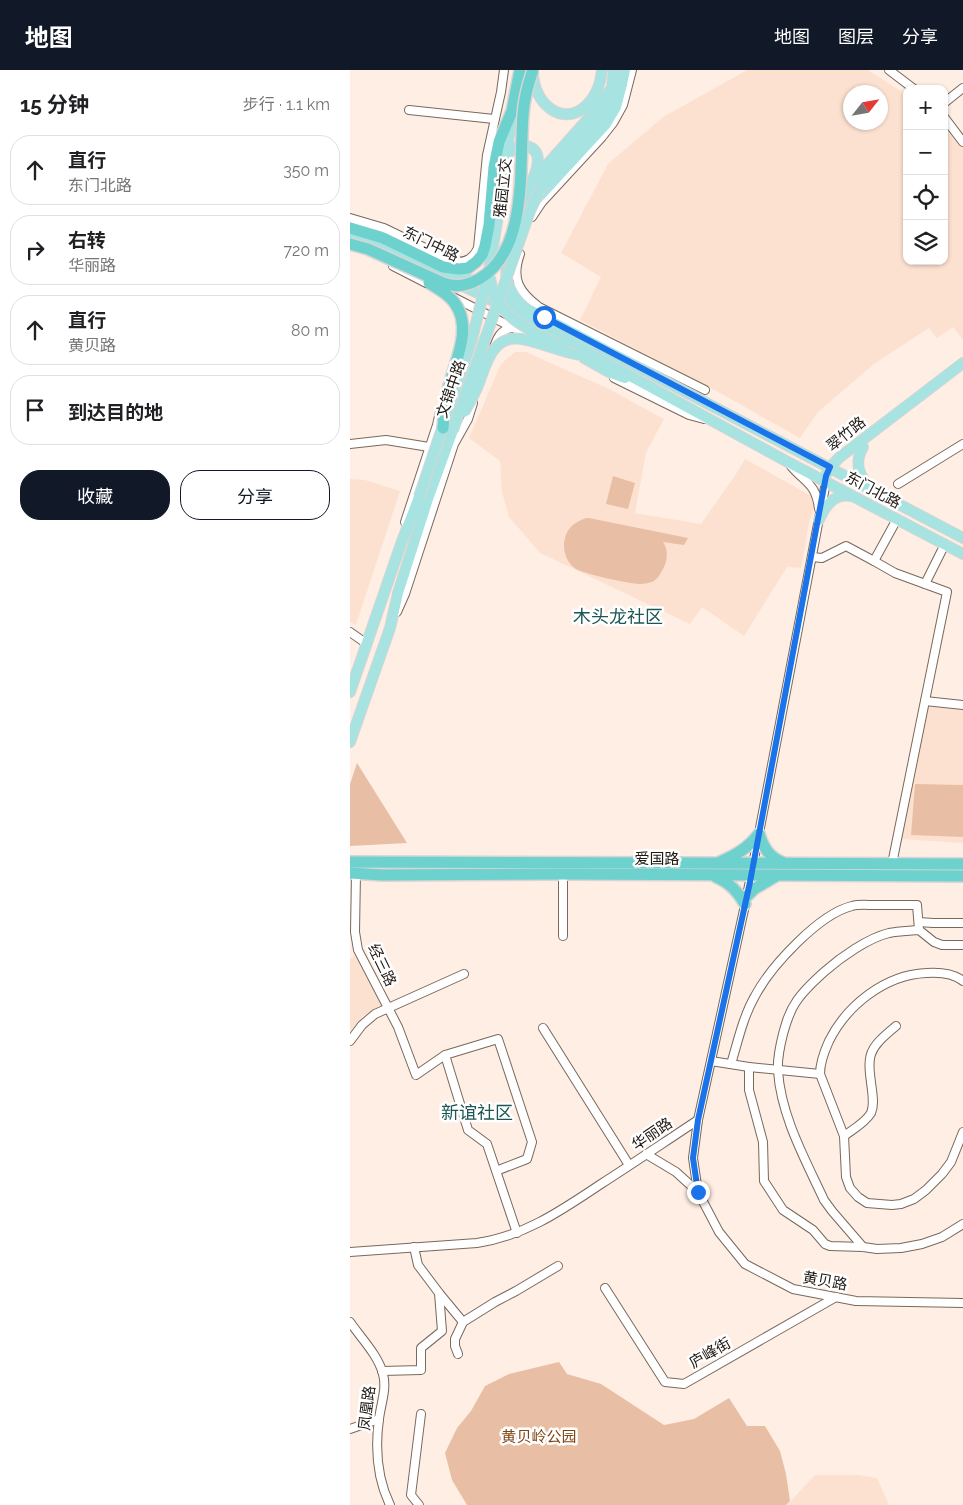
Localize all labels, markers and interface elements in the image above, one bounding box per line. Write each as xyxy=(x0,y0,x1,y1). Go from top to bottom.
text: 地图 xyxy=(25,23,73,52)
text: 地图 xyxy=(774,26,810,47)
text: 图层 xyxy=(838,26,874,47)
text: 分享 xyxy=(902,26,938,47)
north arrow xyxy=(843,85,888,130)
map controls xyxy=(903,85,948,265)
button: + xyxy=(903,85,948,130)
text: 15 分钟 xyxy=(20,92,89,117)
text: 步行 · 1.1 km xyxy=(243,95,330,114)
button: − xyxy=(903,130,948,175)
text: 直行 xyxy=(68,149,106,171)
icon: ahead xyxy=(21,156,49,184)
street label: 雅园立交 xyxy=(491,157,515,219)
text: 350 m xyxy=(283,161,329,180)
button: locate xyxy=(903,175,948,220)
text: 东门北路 xyxy=(68,176,132,195)
button: layers xyxy=(903,220,948,265)
street label: 东门中路 xyxy=(400,223,462,265)
text: 右转 xyxy=(68,229,106,251)
icon: right xyxy=(21,236,49,264)
text: 720 m xyxy=(284,241,329,260)
text: 华丽路 xyxy=(68,256,116,275)
route start xyxy=(533,306,556,329)
text: 直行 xyxy=(68,309,106,331)
icon: ahead xyxy=(21,316,49,344)
text: 80 m xyxy=(291,321,329,340)
text: 黄贝路 xyxy=(68,336,116,355)
street label: 文锦中路 xyxy=(433,358,469,420)
icon: arrive xyxy=(21,396,49,424)
text: 到达目的地 xyxy=(68,401,163,423)
street label: 翠竹路 xyxy=(823,413,869,455)
street label: 东门北路 xyxy=(842,468,904,512)
button: 收藏 xyxy=(20,470,170,520)
button: 分享 xyxy=(180,470,330,520)
district label: 木头龙社区 xyxy=(573,606,663,627)
street label: 爱国路 xyxy=(634,850,680,868)
street label: 经三路 xyxy=(364,941,400,989)
district label: 新谊社区 xyxy=(441,1102,513,1123)
street label: 华丽路 xyxy=(628,1114,676,1154)
route end xyxy=(687,1181,710,1204)
street label: 黄贝路 xyxy=(801,1268,849,1294)
street label: 庐峰街 xyxy=(686,1334,734,1372)
street label: 凤凰路 xyxy=(355,1385,379,1431)
park label: 黄贝岭公园 xyxy=(501,1428,577,1446)

